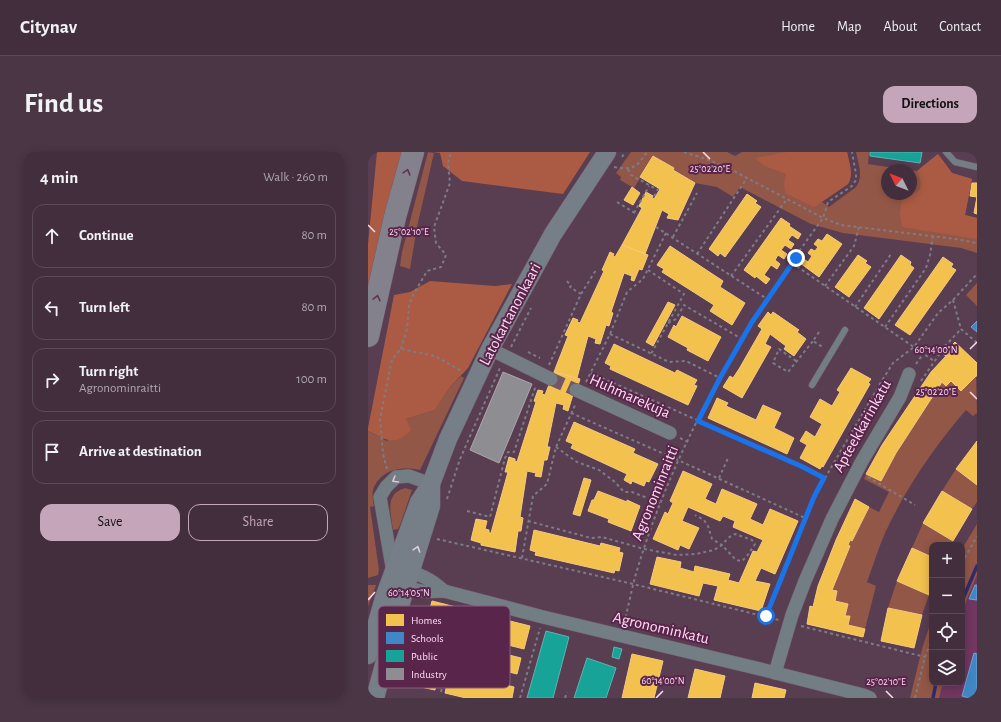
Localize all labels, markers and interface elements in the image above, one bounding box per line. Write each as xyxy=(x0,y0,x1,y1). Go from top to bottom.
text: Citynav xyxy=(20,18,77,37)
text: Home xyxy=(781,20,815,34)
text: Map xyxy=(837,20,861,34)
text: About xyxy=(883,20,917,34)
text: Contact xyxy=(939,20,981,34)
button: Directions xyxy=(883,86,977,123)
text: Find us xyxy=(24,90,103,118)
text: 25°02'20"E xyxy=(690,164,730,174)
north arrow xyxy=(881,164,917,200)
one-way arrow xyxy=(402,168,411,175)
text: 4 min xyxy=(40,169,78,186)
text: Walk · 260 m xyxy=(263,171,328,184)
icon: ahead xyxy=(41,225,63,247)
text: 25°02'10"E xyxy=(389,227,429,237)
text: Continue xyxy=(79,228,134,243)
text: 80 m xyxy=(301,229,327,242)
route end xyxy=(787,249,805,267)
street label: Latokartanonkaari xyxy=(476,260,544,368)
one-way arrow xyxy=(372,295,380,301)
icon: left xyxy=(41,297,63,319)
text: Turn left xyxy=(79,300,130,315)
text: 80 m xyxy=(301,301,327,314)
text: 60°14'00"N xyxy=(914,345,958,355)
text: Turn right xyxy=(79,364,138,379)
icon: right xyxy=(41,369,63,391)
street label: Huhmarekuja xyxy=(587,371,673,422)
text: 100 m xyxy=(296,373,327,386)
street label: Apteekkarinkatu xyxy=(830,377,894,475)
text: Agronominraitti xyxy=(79,382,161,395)
text: 25°02'20"E xyxy=(916,387,956,397)
icon: arrive xyxy=(41,441,63,463)
street label: Agronominraitti xyxy=(629,443,681,543)
text: Arrive at destination xyxy=(79,444,202,459)
one-way arrow xyxy=(392,475,399,482)
button: Save xyxy=(40,504,180,541)
button: Share xyxy=(188,504,328,541)
map controls xyxy=(929,542,965,686)
button: + xyxy=(929,542,965,578)
one-way arrow xyxy=(413,546,421,553)
button: − xyxy=(929,578,965,614)
text: 60°14'05"N xyxy=(388,588,430,598)
legend xyxy=(378,606,510,688)
route start xyxy=(757,607,775,625)
street label: Agronominkatu xyxy=(611,609,711,647)
button: locate xyxy=(929,614,965,650)
text: Homes xyxy=(411,615,442,626)
text: Schools xyxy=(411,633,444,644)
button: layers xyxy=(929,650,965,686)
text: Public xyxy=(411,651,438,662)
text: Industry xyxy=(411,669,447,680)
text: 60°14'00"N xyxy=(641,676,685,686)
text: 25°02'10"E xyxy=(866,677,906,687)

